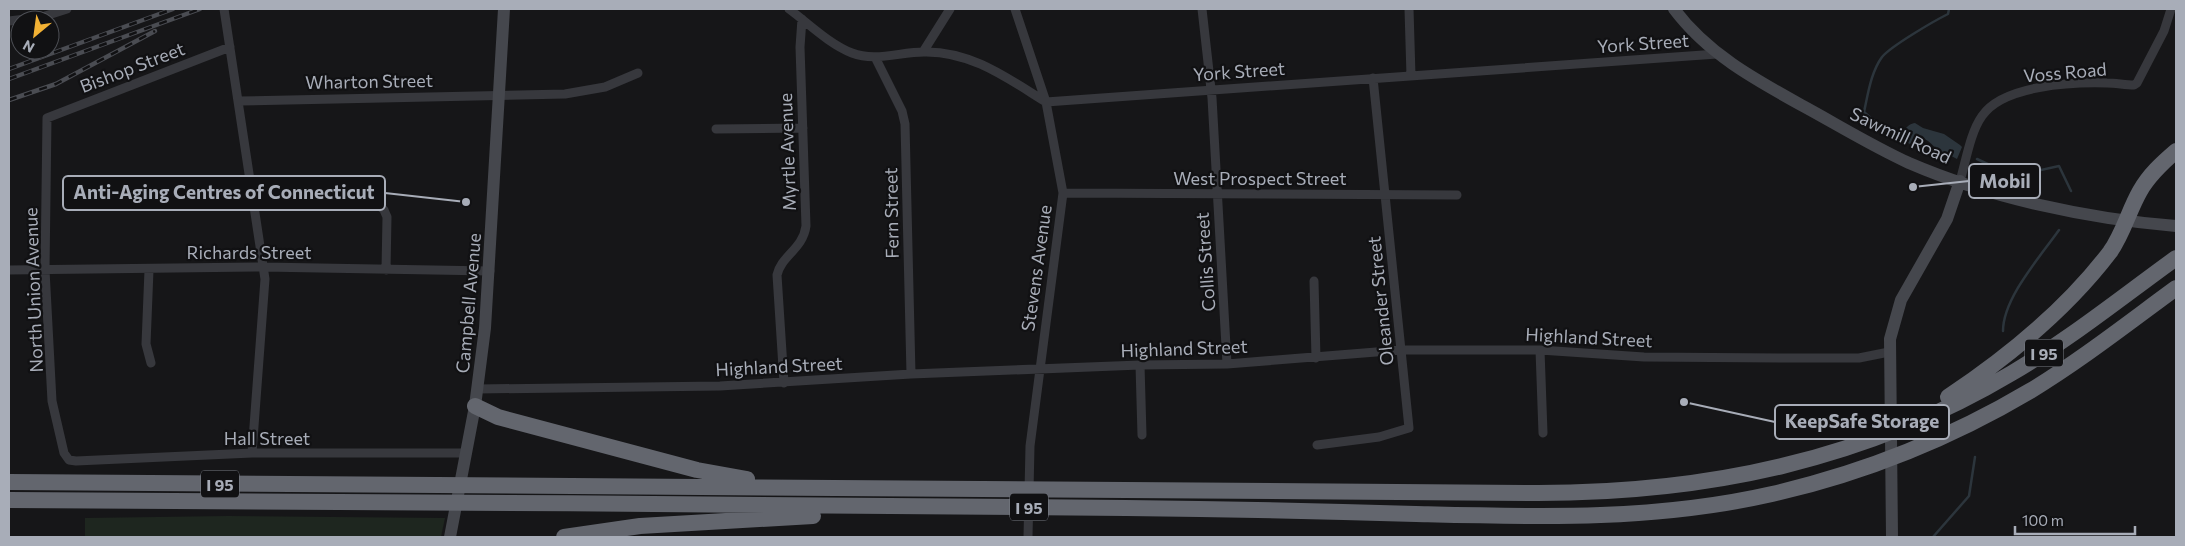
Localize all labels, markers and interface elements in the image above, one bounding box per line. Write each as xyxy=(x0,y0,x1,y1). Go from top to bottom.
north arrow xyxy=(10,10,60,60)
street label: York Street xyxy=(1596,29,1690,57)
text: N xyxy=(20,37,37,57)
street label: Bishop Street xyxy=(76,37,188,97)
street label: York Street xyxy=(1192,57,1286,85)
street label: Voss Road xyxy=(2022,57,2108,87)
street label: Wharton Street xyxy=(305,69,433,93)
street label: Myrtle Avenue xyxy=(774,93,800,211)
street label: Sawmill Road xyxy=(1847,102,1955,168)
callout: Mobil xyxy=(1969,164,2040,198)
street label: Fern Street xyxy=(879,167,903,259)
street label: West Prospect Street xyxy=(1173,167,1347,189)
text: Mobil xyxy=(1979,169,2031,192)
callout: Anti-Aging Centres of Connecticut xyxy=(63,176,385,210)
text: Anti-Aging Centres of Connecticut xyxy=(73,180,375,203)
street label: Stevens Avenue xyxy=(1016,203,1056,333)
street label: North Union Avenue xyxy=(19,207,47,373)
street label: Collis Street xyxy=(1191,212,1219,312)
street label: Campbell Avenue xyxy=(451,232,485,374)
street label: Oleander Street xyxy=(1362,235,1398,367)
street label: Richards Street xyxy=(186,241,312,263)
street label: Highland Street xyxy=(1525,323,1653,351)
street label: Highland Street xyxy=(1120,335,1248,361)
road number: I 95 xyxy=(2025,339,2063,366)
street label: Highland Street xyxy=(715,352,843,380)
callout: KeepSafe Storage xyxy=(1775,405,1949,439)
text: KeepSafe Storage xyxy=(1785,409,1939,432)
street label: Hall Street xyxy=(224,427,310,449)
road number: I 95 xyxy=(201,470,239,498)
road number: I 95 xyxy=(1010,494,1048,520)
scale bar xyxy=(2015,504,2135,536)
text: 100 m xyxy=(2022,511,2064,529)

